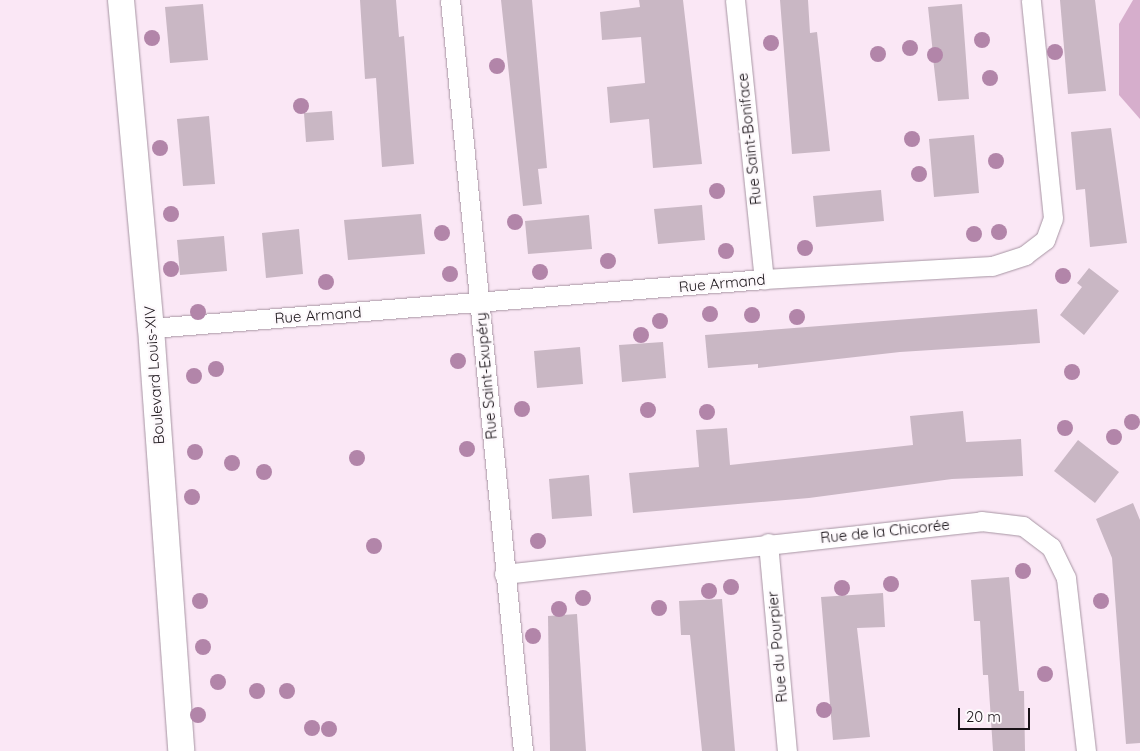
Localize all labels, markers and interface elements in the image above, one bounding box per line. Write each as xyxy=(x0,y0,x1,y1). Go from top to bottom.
street label: Rue Saint-Boniface xyxy=(733,72,765,206)
street label: Rue Armand xyxy=(678,270,766,296)
street label: Rue Armand xyxy=(274,303,362,327)
street label: Boulevard Louis-XIV xyxy=(140,305,168,445)
street label: Rue Saint-Exupéry xyxy=(471,312,501,440)
street label: Rue de la Chicorée xyxy=(819,515,951,547)
street label: Rue du Pourpier xyxy=(763,591,791,703)
scale bar xyxy=(960,698,1032,730)
text: 20 m xyxy=(966,707,1001,726)

